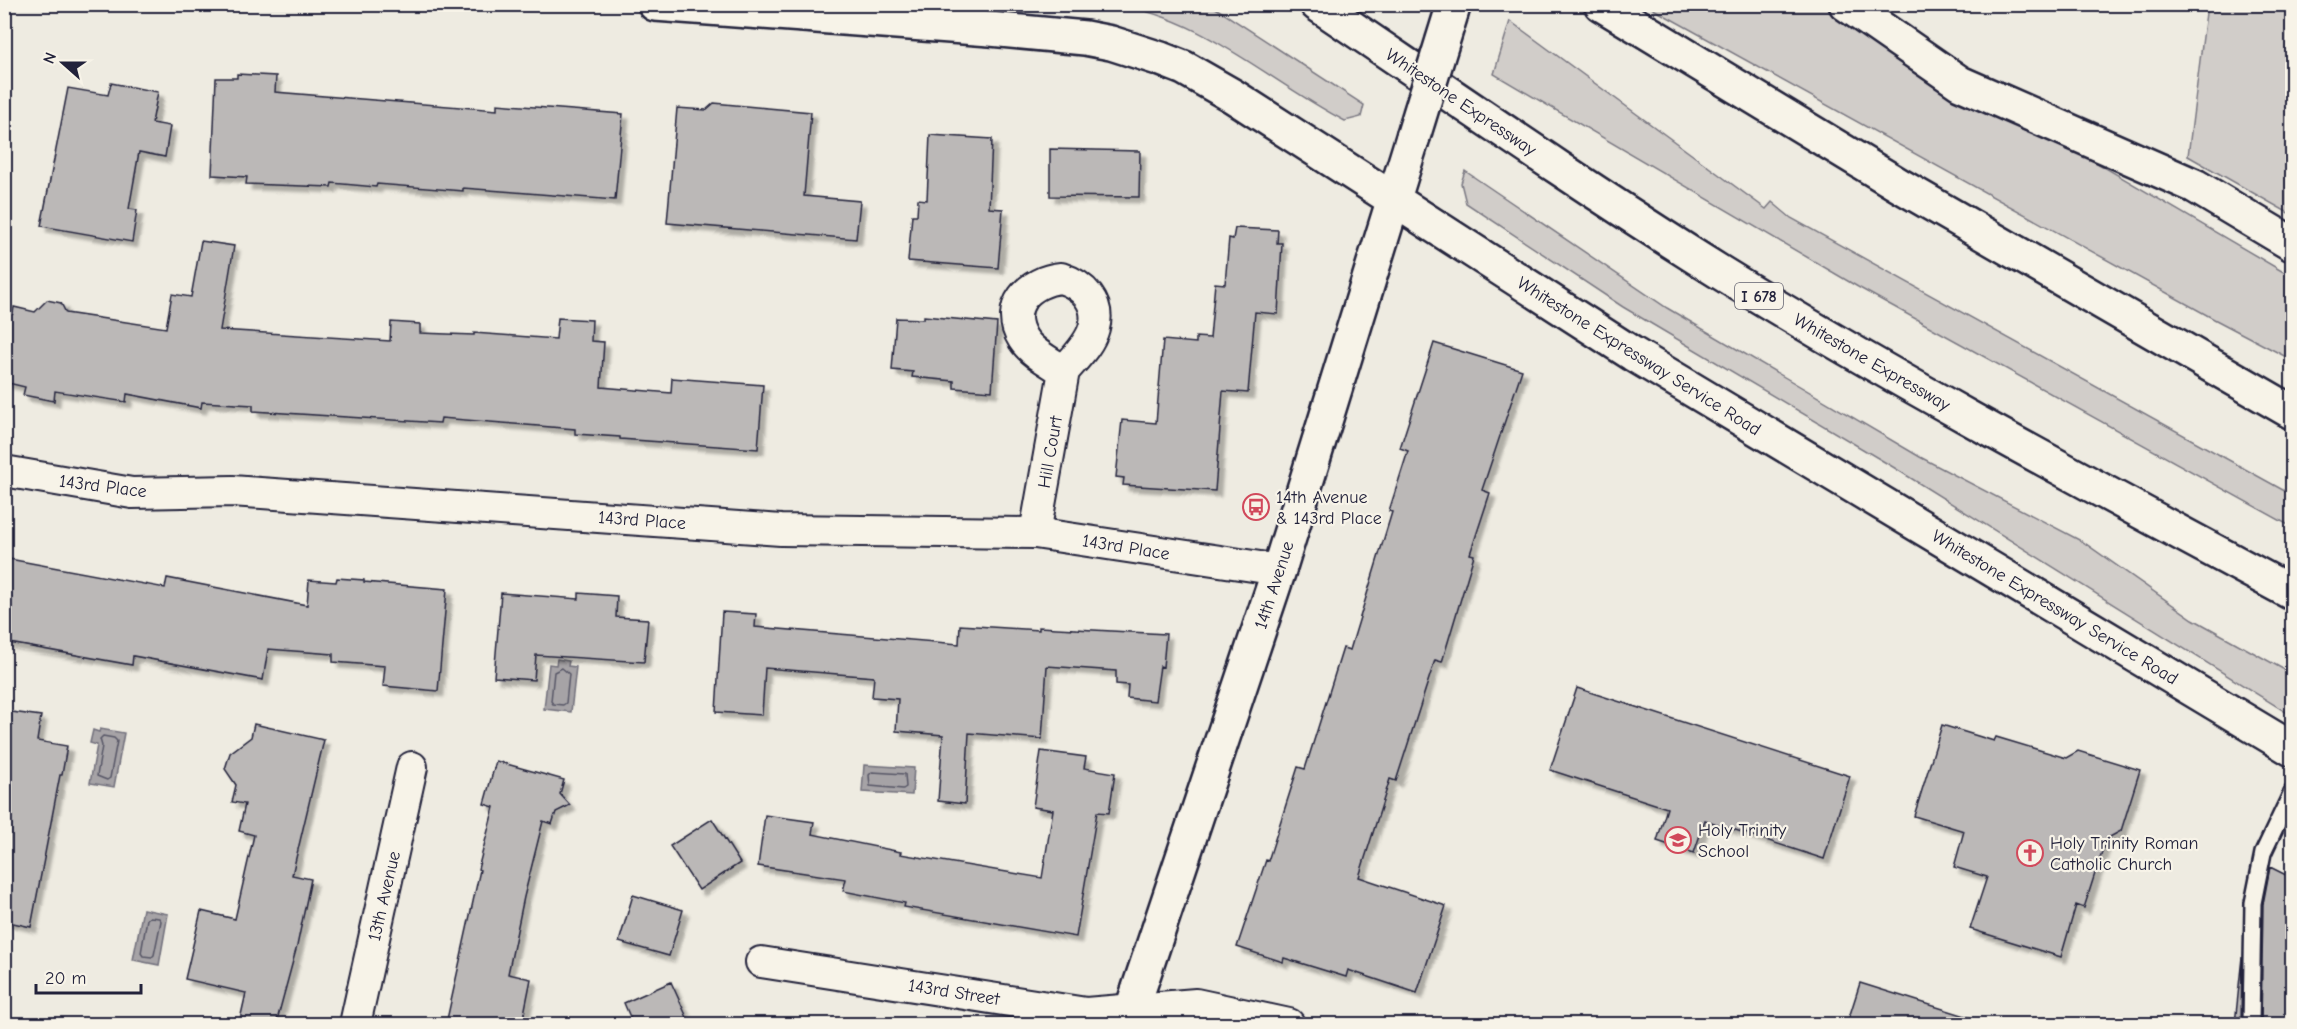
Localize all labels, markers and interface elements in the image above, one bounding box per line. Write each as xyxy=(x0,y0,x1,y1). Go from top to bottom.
north arrow xyxy=(33,33,93,93)
street label: Whitestone Expressway xyxy=(1381,44,1541,161)
text: N xyxy=(40,50,60,66)
street label: Whitestone Expressway Service Road xyxy=(1513,272,1764,440)
road number: I 678 xyxy=(1735,283,1783,309)
street label: Whitestone Expressway xyxy=(1790,309,1955,416)
street label: Hill Court xyxy=(1034,413,1067,490)
street label: 143rd Place xyxy=(58,471,148,502)
place label: 14th Avenue & 143rd Place xyxy=(1276,487,1382,529)
bus stop icon: 14th Avenue & 143rd Place xyxy=(1241,492,1271,522)
street label: 143rd Place xyxy=(597,507,687,534)
street label: Whitestone Expressway Service Road xyxy=(1928,525,2182,689)
street label: 143rd Place xyxy=(1081,530,1171,565)
street label: 14th Avenue xyxy=(1250,538,1299,632)
place label: Holy Trinity School xyxy=(1698,820,1787,862)
school or university icon: Holy Trinity School xyxy=(1663,825,1693,855)
place label: Holy Trinity Roman Catholic Church xyxy=(2050,833,2199,875)
church icon: Holy Trinity Roman Catholic Church xyxy=(2015,838,2045,868)
street label: 13th Avenue xyxy=(364,849,405,943)
scale bar xyxy=(36,957,141,995)
text: 20 m xyxy=(45,968,86,989)
street label: 143rd Street xyxy=(907,975,1002,1010)

